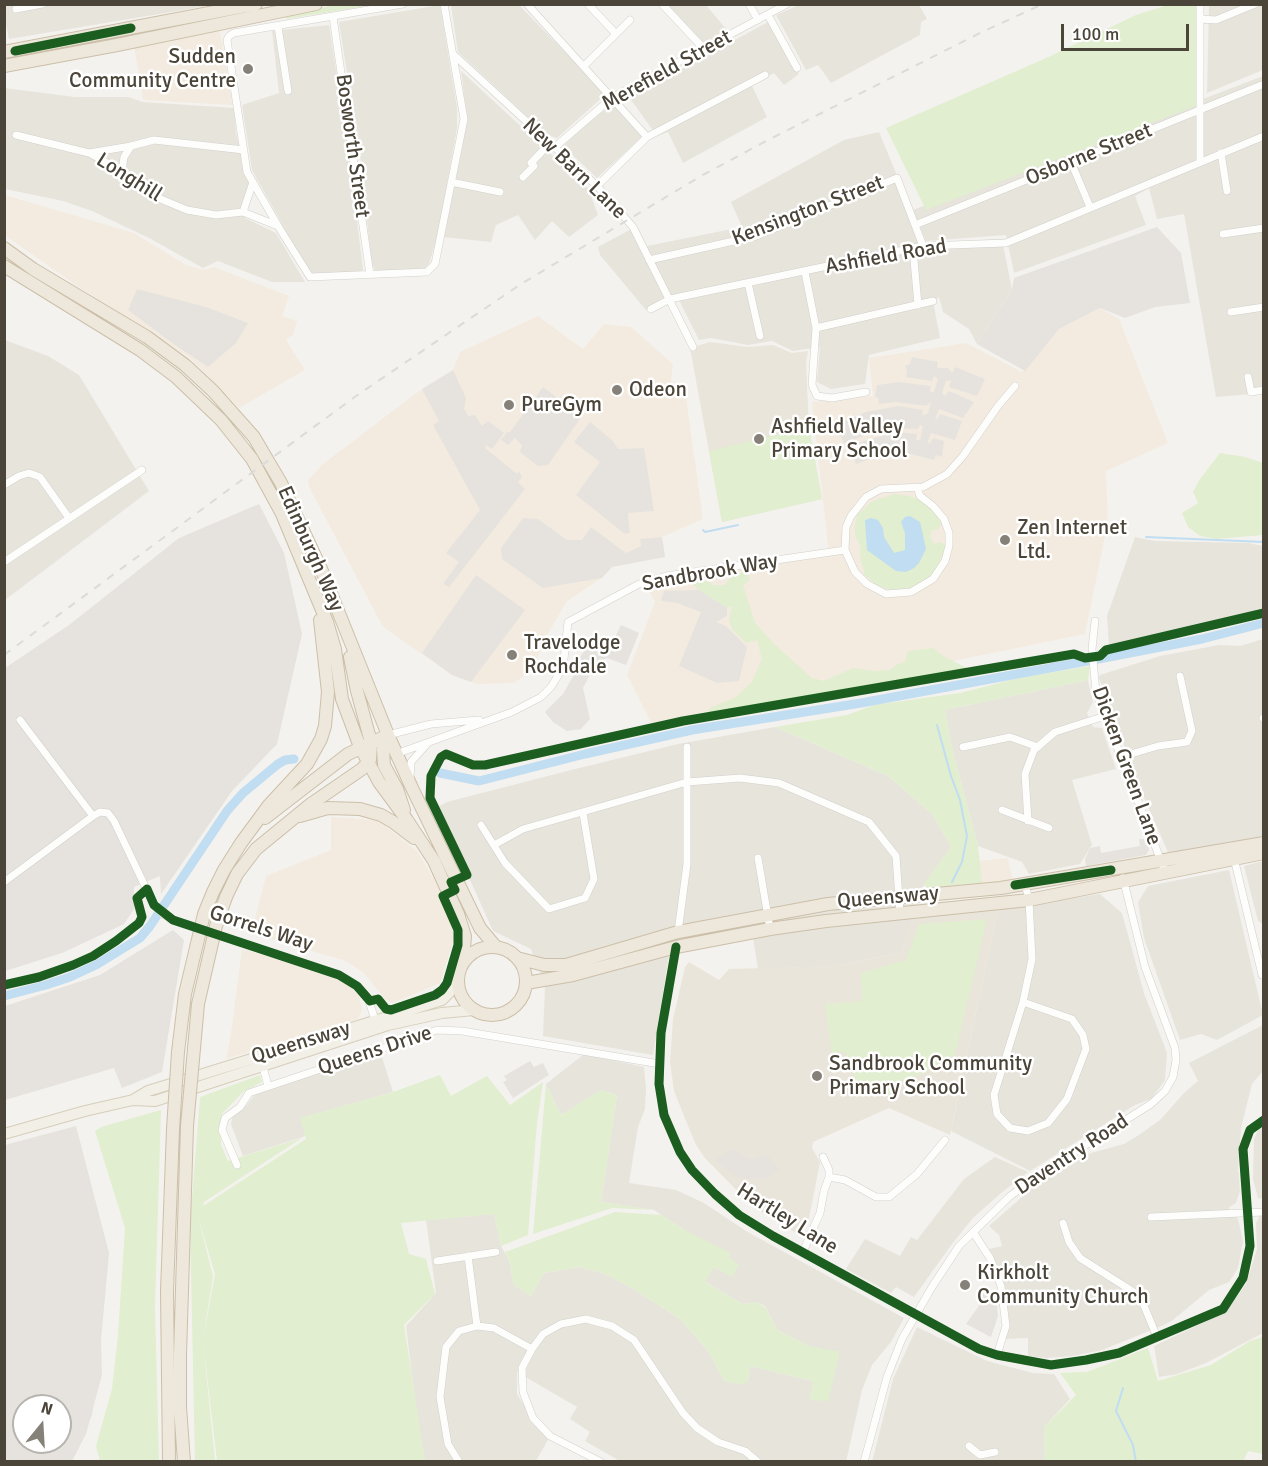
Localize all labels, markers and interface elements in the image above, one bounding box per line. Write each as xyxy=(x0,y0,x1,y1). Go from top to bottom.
scale bar xyxy=(1064,12,1192,50)
text: 100 m xyxy=(1072,23,1119,45)
street label: Merefield Street xyxy=(598,25,736,117)
place label: Sudden Community Centre xyxy=(69,44,236,94)
marker: Sudden Community Centre xyxy=(241,62,255,76)
street label: Bosworth Street xyxy=(329,72,375,220)
street label: New Barn Lane xyxy=(517,113,631,225)
street label: Osborne Street xyxy=(1022,118,1156,192)
street label: Longhill xyxy=(91,148,167,208)
street label: Kensington Street xyxy=(729,170,887,252)
street label: Ashfield Road xyxy=(823,234,949,280)
place label: Odeon xyxy=(629,377,687,403)
marker: Odeon xyxy=(610,383,624,397)
place label: PureGym xyxy=(521,392,602,418)
marker: PureGym xyxy=(502,398,516,412)
place label: Ashfield Valley Primary School xyxy=(771,414,907,464)
marker: Ashfield Valley Primary School xyxy=(752,432,766,446)
street label: Edinburgh Way xyxy=(271,482,349,616)
place label: Zen Internet Ltd. xyxy=(1017,515,1127,565)
marker: Zen Internet Ltd. xyxy=(998,533,1012,547)
street label: Sandbrook Way xyxy=(640,549,780,597)
place label: Travelodge Rochdale xyxy=(524,630,621,680)
marker: Travelodge Rochdale xyxy=(505,648,519,662)
street label: Dicken Green Lane xyxy=(1086,683,1166,849)
street label: Queensway xyxy=(836,881,940,915)
street label: Gorrels Way xyxy=(206,900,316,958)
street label: Queensway xyxy=(249,1016,353,1070)
street label: Queens Drive xyxy=(315,1021,435,1081)
place label: Sandbrook Community Primary School xyxy=(829,1051,1032,1101)
marker: Sandbrook Community Primary School xyxy=(810,1069,824,1083)
street label: Daventry Road xyxy=(1011,1109,1133,1201)
street label: Hartley Lane xyxy=(732,1178,842,1260)
place label: Kirkholt Community Church xyxy=(977,1260,1149,1310)
marker: Kirkholt Community Church xyxy=(958,1278,972,1292)
north arrow xyxy=(12,1394,72,1454)
text: N xyxy=(39,1398,55,1420)

